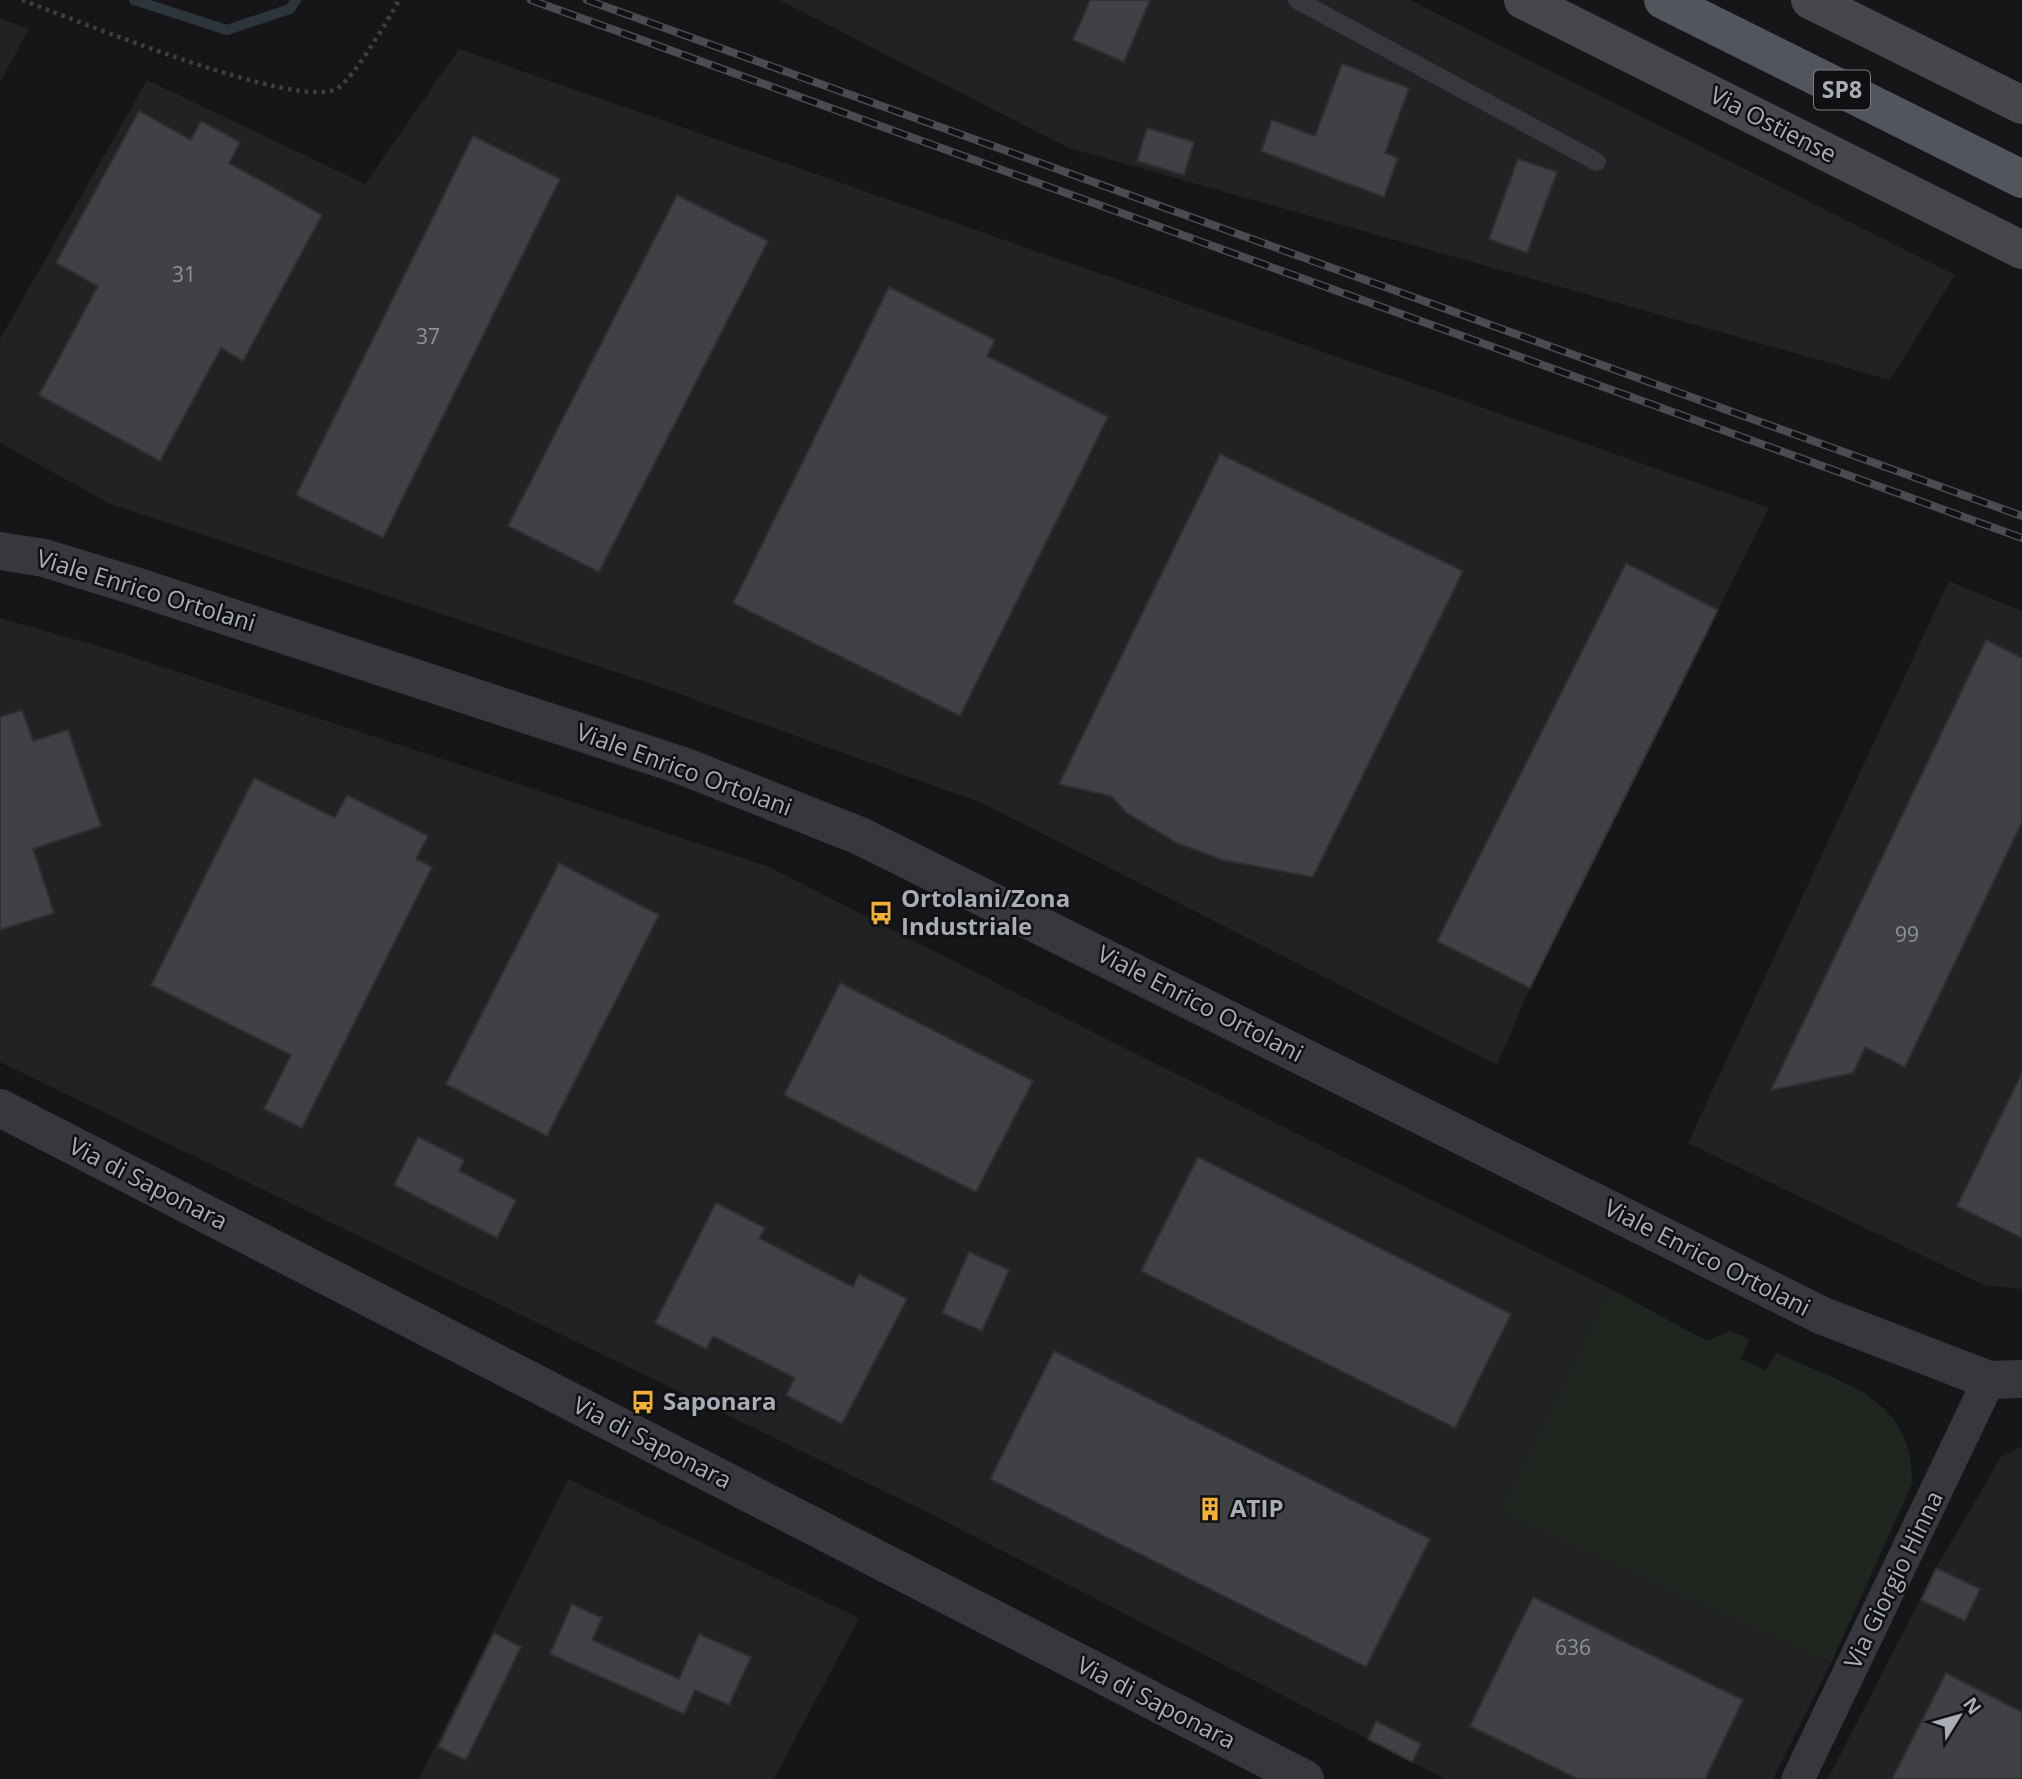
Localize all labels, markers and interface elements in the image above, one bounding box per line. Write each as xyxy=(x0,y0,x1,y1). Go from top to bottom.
road number: SP8 xyxy=(1814,71,1870,110)
street label: Via Ostiense xyxy=(1705,78,1843,170)
house number: 31 xyxy=(172,260,196,288)
house number: 37 xyxy=(416,322,440,350)
street label: Viale Enrico Ortolani xyxy=(33,541,260,639)
street label: Viale Enrico Ortolani xyxy=(572,714,797,823)
place label: Ortolani/Zona Industriale xyxy=(901,881,1070,942)
bus stop icon: Ortolani/Zona Industriale xyxy=(867,899,895,927)
house number: 99 xyxy=(1895,920,1919,948)
street label: Viale Enrico Ortolani xyxy=(1092,936,1309,1069)
street label: Via di Saponara xyxy=(64,1129,234,1237)
street label: Viale Enrico Ortolani xyxy=(1599,1190,1816,1323)
place label: Saponara xyxy=(663,1384,776,1417)
street label: Via di Saponara xyxy=(568,1388,738,1496)
bus stop icon: Saponara xyxy=(629,1388,657,1416)
street label: Via Giorgio Hinna xyxy=(1835,1485,1950,1674)
place label: ATIP xyxy=(1230,1491,1283,1524)
building icon: ATIP xyxy=(1196,1495,1224,1523)
house number: 636 xyxy=(1555,1633,1591,1661)
street label: Via di Saponara xyxy=(1072,1648,1242,1756)
north arrow xyxy=(1924,1681,1994,1751)
text: N xyxy=(1958,1692,1988,1720)

